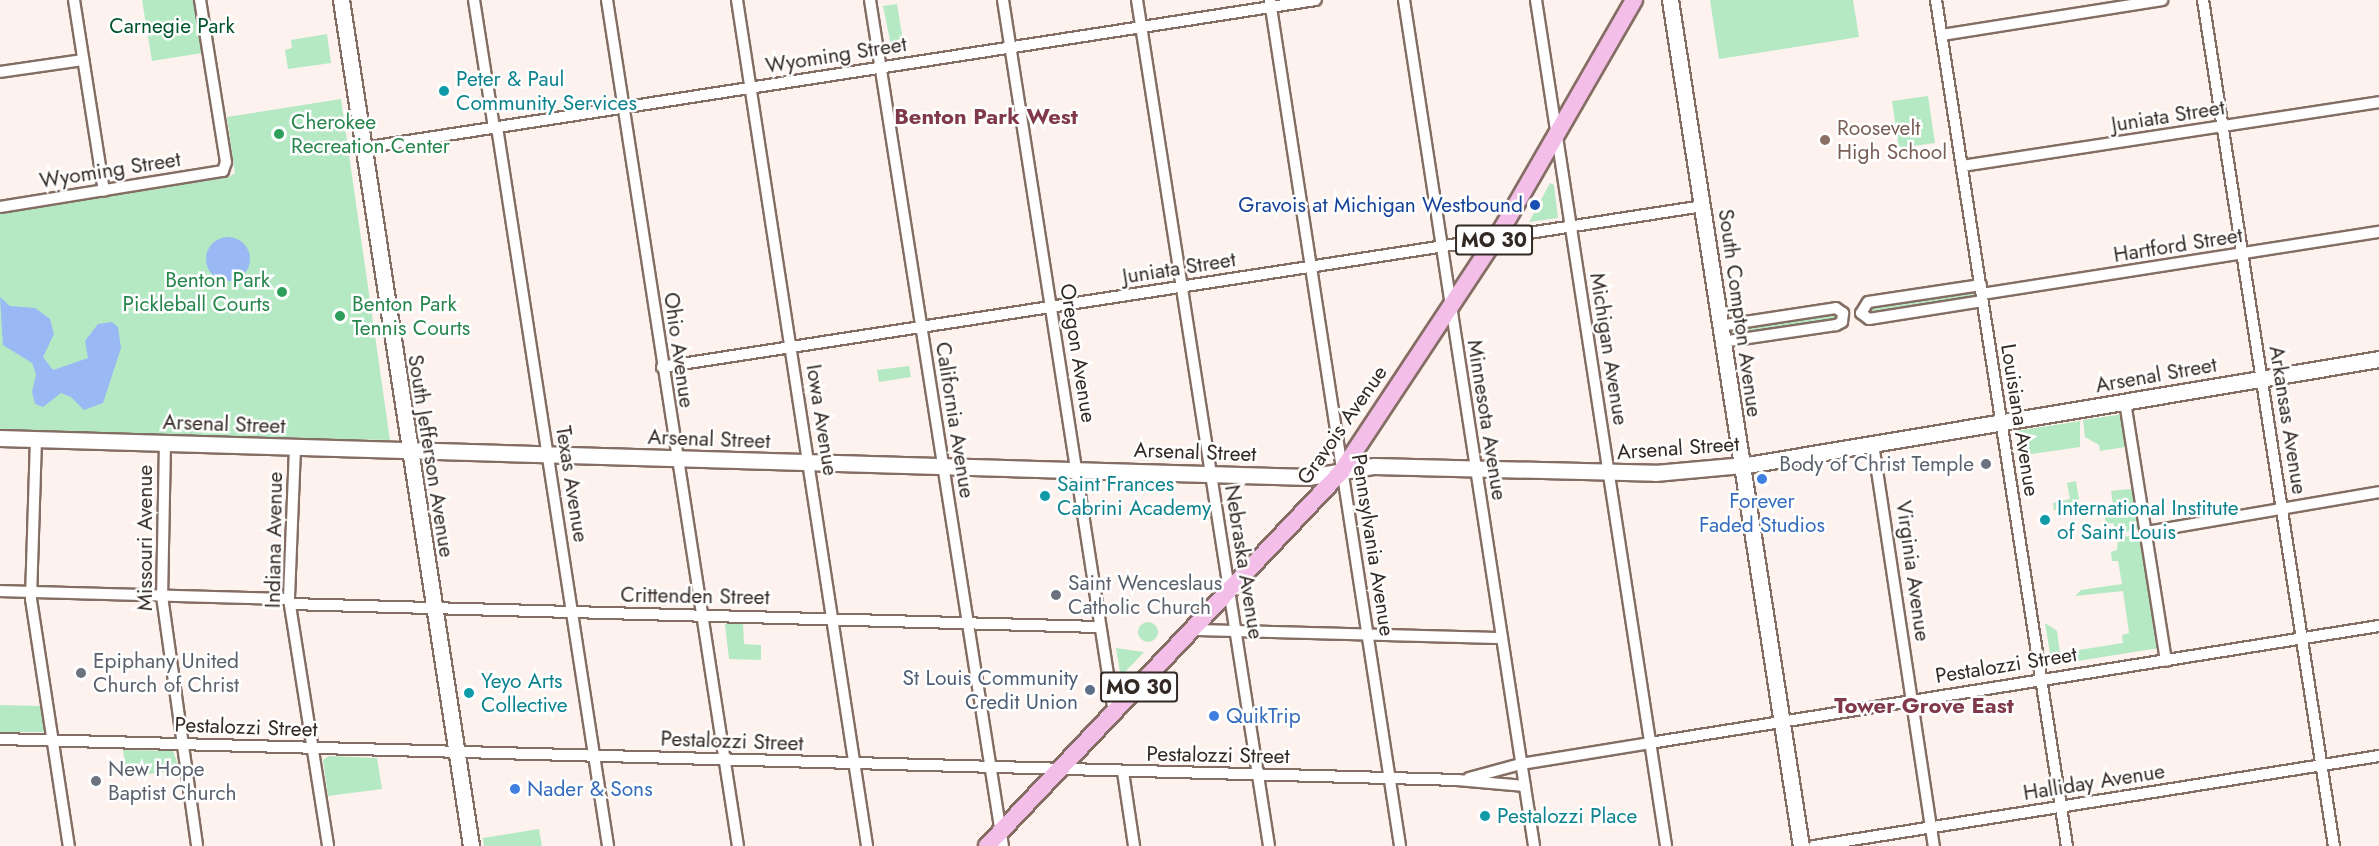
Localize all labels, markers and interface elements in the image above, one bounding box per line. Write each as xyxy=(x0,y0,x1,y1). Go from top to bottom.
park label: Carnegie Park xyxy=(109,13,235,39)
street label: Wyoming Street xyxy=(764,31,908,79)
place label: Peter & Paul Community Services xyxy=(456,66,637,116)
marker: Peter & Paul Community Services xyxy=(437,84,451,98)
street label: Juniata Street xyxy=(2110,95,2226,137)
district label: Benton Park West xyxy=(894,104,1078,130)
place label: Cherokee Recreation Center xyxy=(291,109,450,159)
place label: Roosevelt High School xyxy=(1837,115,1947,165)
marker: Cherokee Recreation Center xyxy=(272,127,286,141)
marker: Roosevelt High School xyxy=(1818,133,1832,147)
street label: Wyoming Street xyxy=(38,146,182,194)
place label: Gravois at Michigan Westbound xyxy=(1238,192,1523,218)
marker: Gravois at Michigan Westbound xyxy=(1528,198,1542,212)
street label: South Compton Avenue xyxy=(1713,207,1767,419)
street label: Hartford Street xyxy=(2112,222,2244,268)
road number: MO 30 xyxy=(1455,223,1533,257)
street label: Juniata Street xyxy=(1121,247,1237,289)
place label: Benton Park Pickleball Courts xyxy=(122,267,270,317)
street label: Michigan Avenue xyxy=(1585,271,1633,427)
street label: Oregon Avenue xyxy=(1055,282,1101,424)
marker: Benton Park Pickleball Courts xyxy=(275,285,289,299)
place label: Benton Park Tennis Courts xyxy=(352,291,470,341)
street label: Ohio Avenue xyxy=(658,291,700,409)
marker: Benton Park Tennis Courts xyxy=(333,309,347,323)
street label: Minnesota Avenue xyxy=(1462,338,1512,502)
street label: California Avenue xyxy=(930,340,980,500)
street label: Louisiana Avenue xyxy=(1995,342,2045,498)
street label: Arkansas Avenue xyxy=(2264,344,2312,496)
street label: Arsenal Street xyxy=(2093,352,2219,398)
street label: South Jefferson Avenue xyxy=(403,353,459,559)
street label: Gravois Avenue xyxy=(1292,361,1392,489)
street label: Iowa Avenue xyxy=(801,363,843,477)
street label: Arsenal Street xyxy=(162,409,286,439)
street label: Texas Avenue xyxy=(550,424,594,544)
street label: Arsenal Street xyxy=(647,424,771,454)
street label: Arsenal Street xyxy=(1616,431,1740,465)
street label: Arsenal Street xyxy=(1133,437,1257,467)
place label: Body of Christ Temple xyxy=(1779,451,1974,477)
street label: Pennsylvania Avenue xyxy=(1346,452,1400,638)
marker: Body of Christ Temple xyxy=(1979,457,1993,471)
street label: Missouri Avenue xyxy=(132,465,158,611)
place label: Saint Frances Cabrini Academy xyxy=(1057,471,1211,521)
street label: Indiana Avenue xyxy=(260,472,288,608)
marker: Forever Faded Studios xyxy=(1755,472,1769,486)
street label: Nebraska Avenue xyxy=(1219,483,1269,641)
place label: Forever Faded Studios xyxy=(1699,488,1825,538)
marker: Saint Frances Cabrini Academy xyxy=(1038,489,1052,503)
place label: International Institute of Saint Louis xyxy=(2057,495,2239,545)
street label: Virginia Avenue xyxy=(1891,499,1935,643)
marker: International Institute of Saint Louis xyxy=(2038,513,2052,527)
place label: Saint Wenceslaus Catholic Church xyxy=(1068,570,1222,620)
street label: Crittenden Street xyxy=(620,582,770,610)
marker: Saint Wenceslaus Catholic Church xyxy=(1049,588,1063,602)
street label: Pestalozzi Street xyxy=(1933,641,2079,689)
place label: Epiphany United Church of Christ xyxy=(93,648,239,698)
place label: St Louis Community Credit Union xyxy=(903,665,1078,715)
marker: Epiphany United Church of Christ xyxy=(74,666,88,680)
place label: Yeyo Arts Collective xyxy=(481,668,568,718)
road number: MO 30 xyxy=(1100,670,1178,704)
marker: St Louis Community Credit Union xyxy=(1083,683,1097,697)
marker: Yeyo Arts Collective xyxy=(462,686,476,700)
district label: Tower Grove East xyxy=(1834,693,2014,719)
place label: QuikTrip xyxy=(1226,703,1301,729)
marker: QuikTrip xyxy=(1207,709,1221,723)
street label: Pestalozzi Street xyxy=(174,712,318,742)
street label: Pestalozzi Street xyxy=(660,726,804,756)
street label: Pestalozzi Street xyxy=(1146,741,1290,769)
place label: New Hope Baptist Church xyxy=(108,756,236,806)
street label: Halliday Avenue xyxy=(2021,758,2167,806)
marker: New Hope Baptist Church xyxy=(89,774,103,788)
place label: Nader & Sons xyxy=(527,776,653,802)
marker: Nader & Sons xyxy=(508,782,522,796)
place label: Pestalozzi Place xyxy=(1497,803,1637,829)
marker: Pestalozzi Place xyxy=(1478,809,1492,823)

